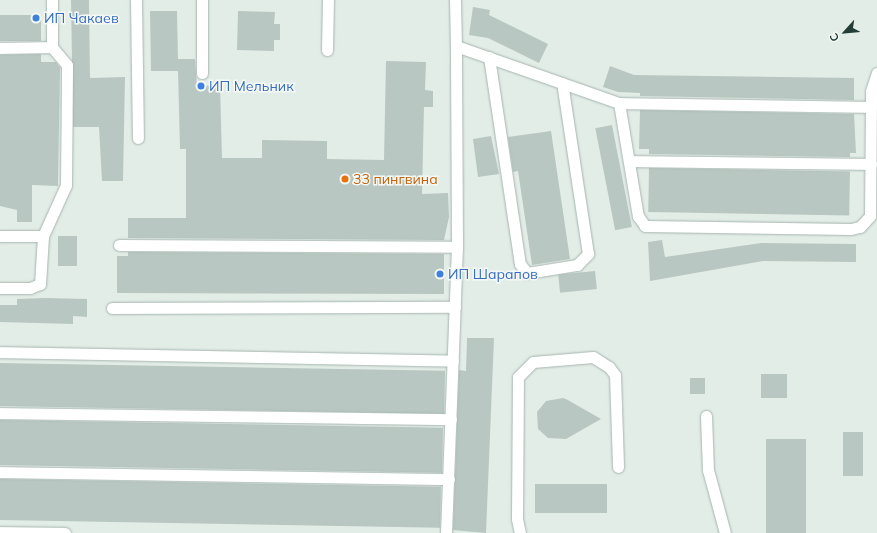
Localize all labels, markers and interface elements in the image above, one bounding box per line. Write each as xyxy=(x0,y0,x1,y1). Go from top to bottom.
place label: ИП Чакаев xyxy=(44,10,119,26)
north arrow xyxy=(825,12,865,52)
marker: ИП Чакаев xyxy=(31,13,41,23)
text: С xyxy=(826,31,842,44)
place label: ИП Мельник xyxy=(209,78,294,94)
marker: ИП Мельник xyxy=(196,81,206,91)
place label: 33 пингвина xyxy=(353,171,438,187)
marker: 33 пингвина xyxy=(340,174,350,184)
place label: ИП Шарапов xyxy=(448,266,538,282)
marker: ИП Шарапов xyxy=(435,269,445,279)

